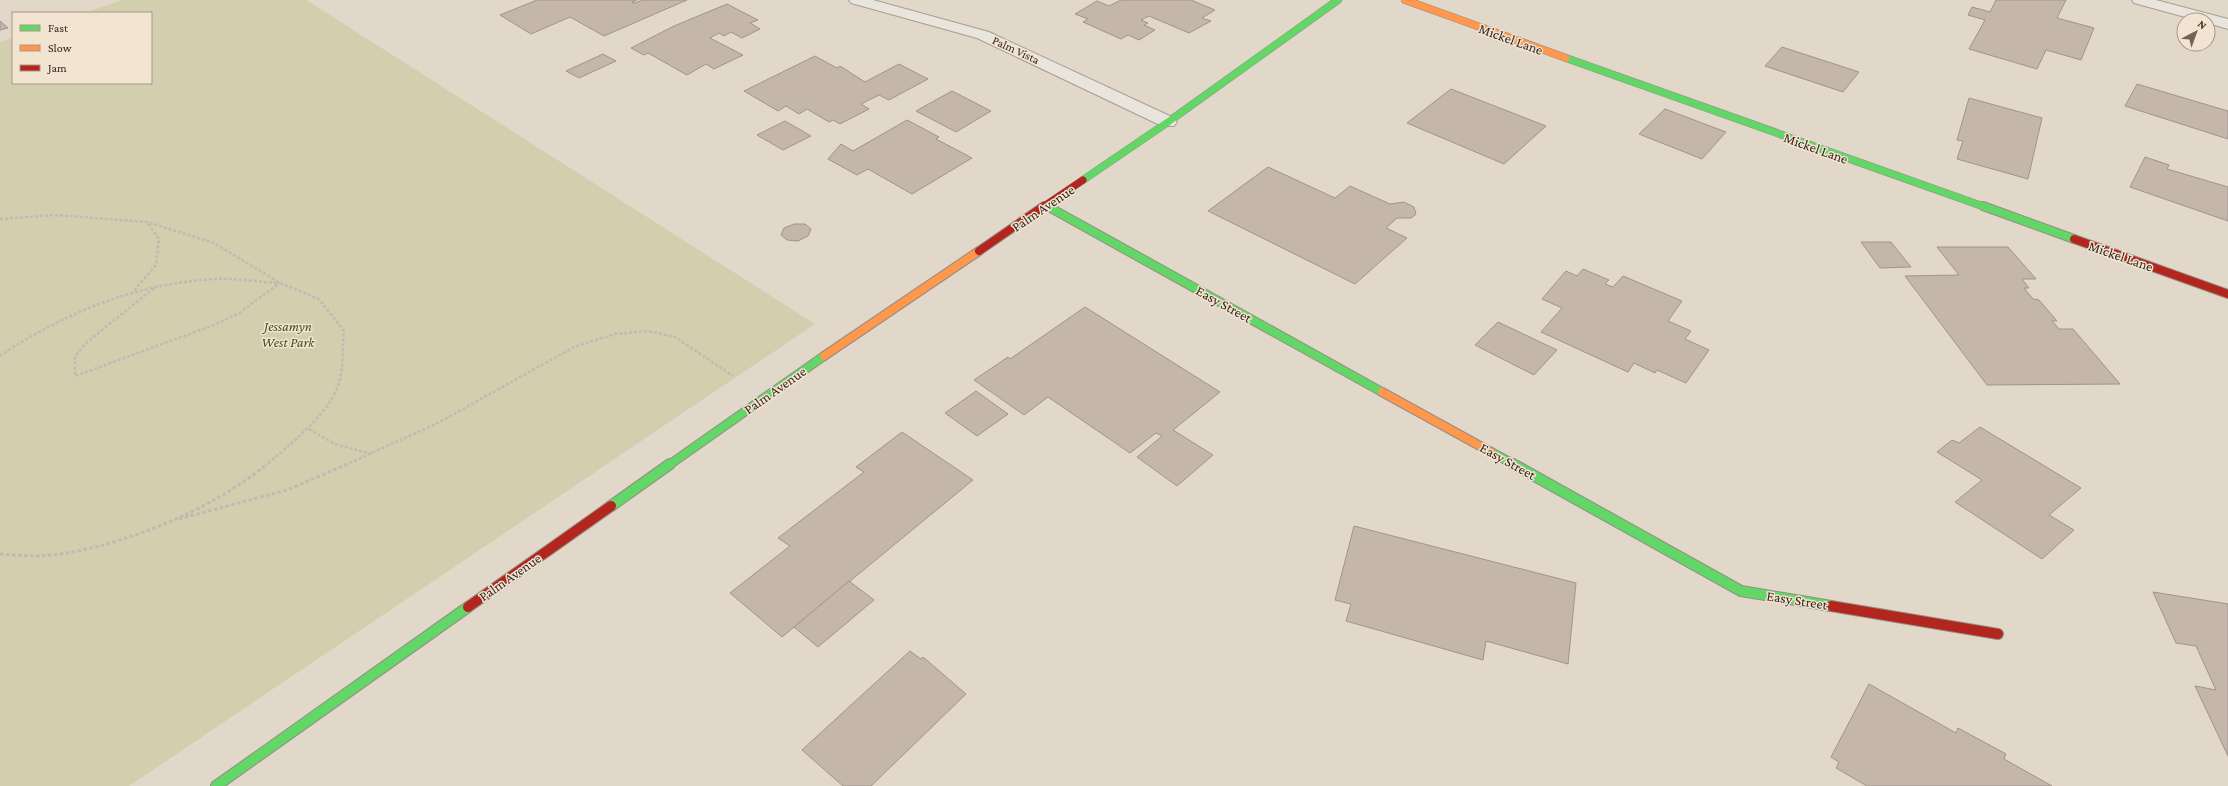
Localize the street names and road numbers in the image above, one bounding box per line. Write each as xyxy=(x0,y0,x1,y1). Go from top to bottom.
street label: Mickel Lane xyxy=(1477,20,1545,58)
street label: Palm Vista xyxy=(990,33,1042,67)
street label: Mickel Lane xyxy=(1782,129,1850,167)
street label: Palm Avenue xyxy=(1009,181,1077,235)
street label: Mickel Lane xyxy=(2087,237,2155,275)
street label: Easy Street xyxy=(1193,282,1255,326)
street label: Palm Avenue xyxy=(741,363,809,417)
street label: Easy Street xyxy=(1477,439,1539,483)
street label: Palm Avenue xyxy=(476,550,544,604)
street label: Easy Street xyxy=(1765,587,1829,613)

